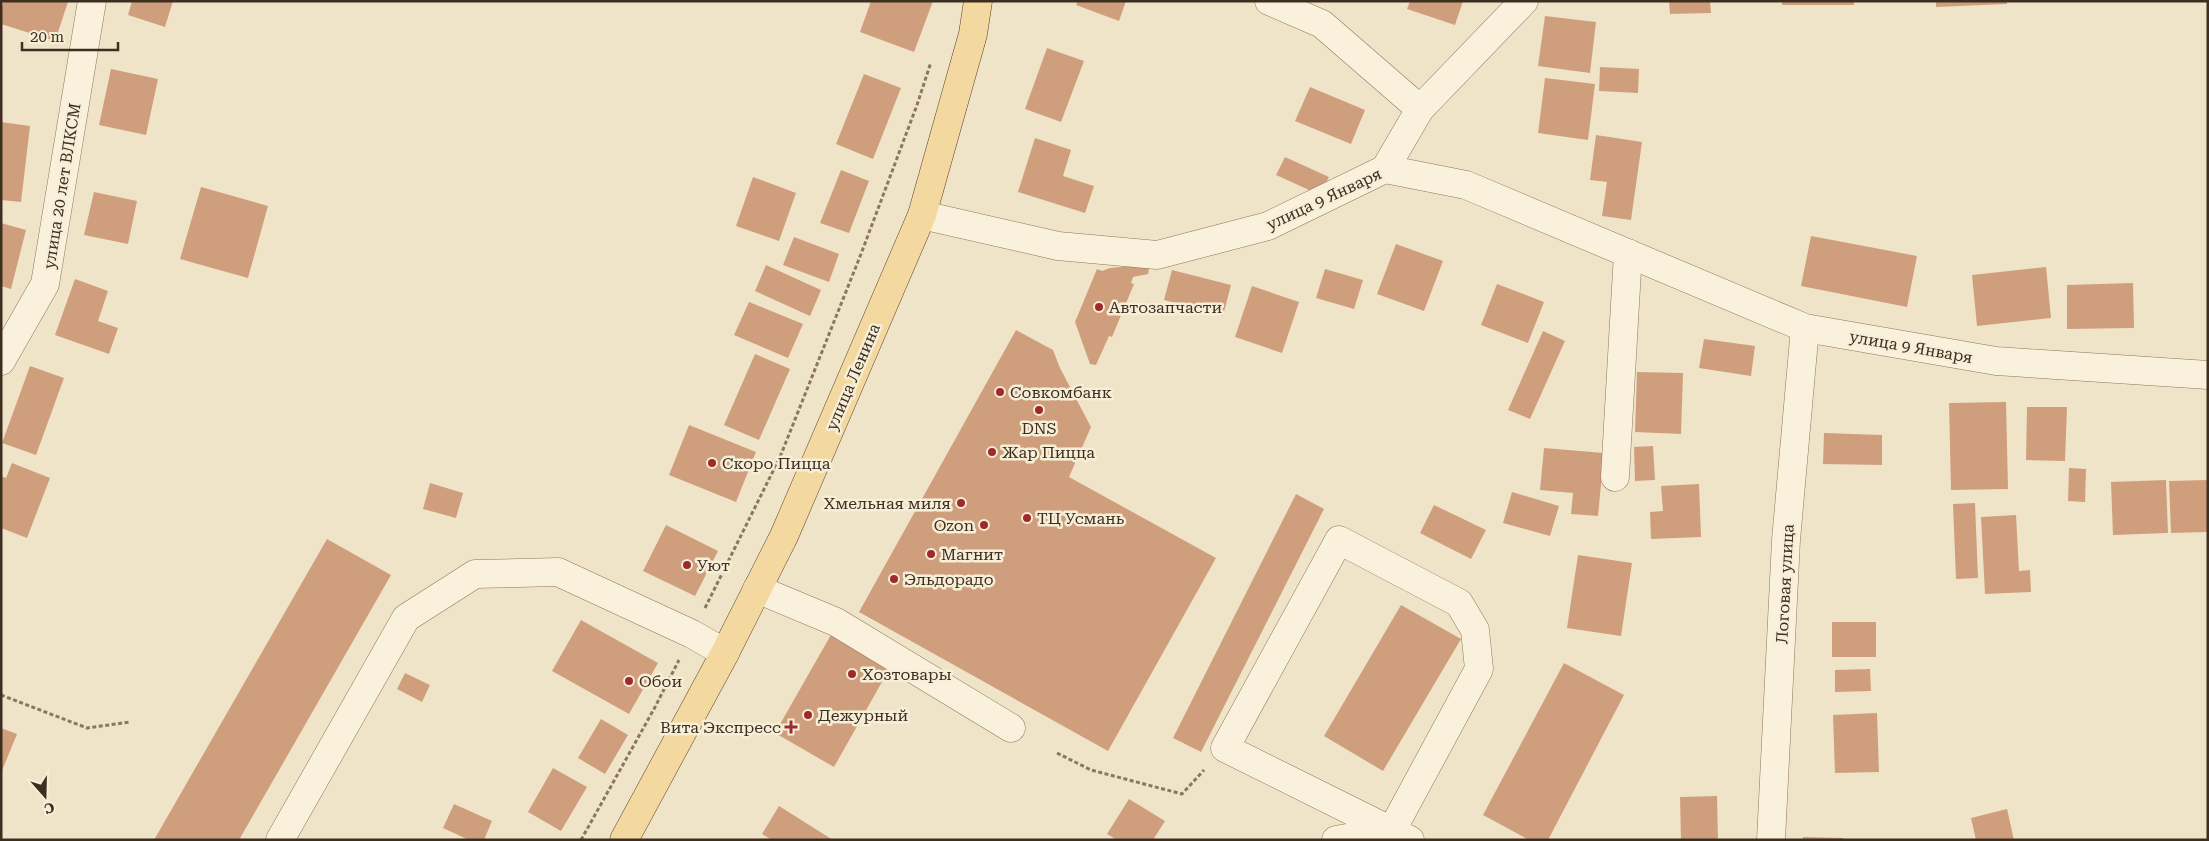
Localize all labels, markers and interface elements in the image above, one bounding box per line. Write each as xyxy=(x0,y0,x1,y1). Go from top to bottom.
scale bar xyxy=(22,20,119,52)
text: 20 m xyxy=(30,28,65,46)
street label: улица 20 лет ВЛКСМ xyxy=(39,102,85,270)
street label: улица 9 Января xyxy=(1263,164,1385,234)
place label: Автозапчасти xyxy=(1109,298,1223,317)
marker: Автозапчасти xyxy=(1093,301,1105,313)
street label: улица Ленина xyxy=(822,320,884,433)
street label: улица 9 Января xyxy=(1848,327,1974,367)
place label: Совкомбанк xyxy=(1010,383,1112,402)
marker: Совкомбанк xyxy=(994,386,1006,398)
marker: DNS xyxy=(1033,404,1045,416)
place label: DNS xyxy=(1021,419,1057,438)
place label: Жар Пицца xyxy=(1002,443,1095,462)
marker: Жар Пицца xyxy=(986,446,998,458)
place label: Скоро Пицца xyxy=(722,454,831,473)
marker: Скоро Пицца xyxy=(706,457,718,469)
place label: Хмельная миля xyxy=(823,494,951,513)
marker: Хмельная миля xyxy=(955,497,967,509)
place label: ТЦ Усмань xyxy=(1037,509,1125,528)
marker: ТЦ Усмань xyxy=(1021,512,1033,524)
place label: Ozon xyxy=(934,516,974,535)
marker: Ozon xyxy=(978,519,990,531)
street label: Логовая улица xyxy=(1772,523,1798,644)
place label: Магнит xyxy=(941,545,1003,564)
marker: Магнит xyxy=(925,548,937,560)
place label: Уют xyxy=(697,556,730,575)
marker: Уют xyxy=(681,559,693,571)
place label: Эльдорадо xyxy=(904,570,994,589)
marker: Эльдорадо xyxy=(888,573,900,585)
place label: Хозтовары xyxy=(862,665,952,684)
marker: Хозтовары xyxy=(846,668,858,680)
place label: Обои xyxy=(639,672,682,691)
marker: Обои xyxy=(623,675,635,687)
place label: Дежурный xyxy=(818,706,908,725)
marker: Дежурный xyxy=(802,709,814,721)
place label: Вита Экспресс xyxy=(660,718,781,737)
marker: Вита Экспресс xyxy=(785,721,797,733)
north arrow xyxy=(20,771,70,821)
text: С xyxy=(42,799,57,817)

